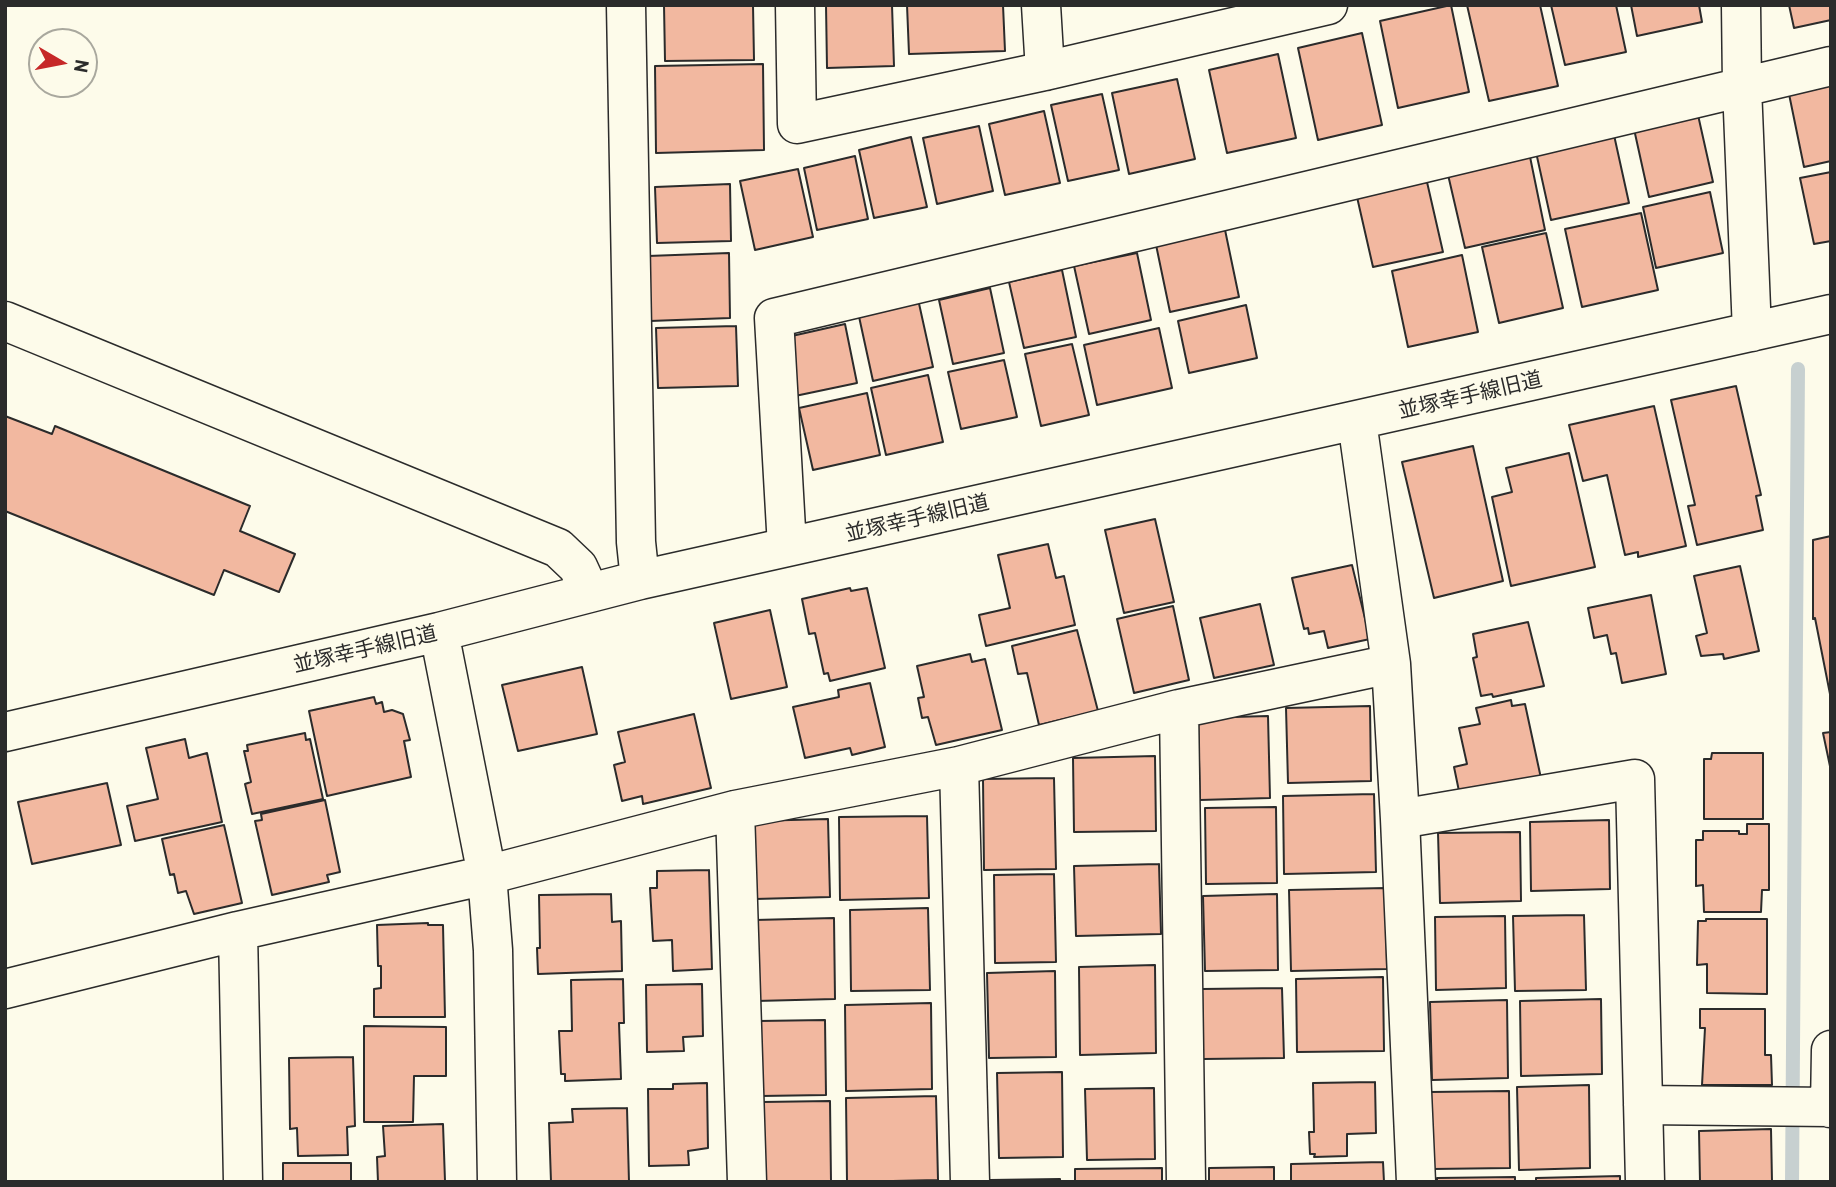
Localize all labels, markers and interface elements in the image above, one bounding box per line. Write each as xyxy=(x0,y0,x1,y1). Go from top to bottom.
north arrow xyxy=(28,28,98,98)
text: N xyxy=(70,58,95,75)
street label: 並塚幸手線旧道 xyxy=(1396,366,1544,424)
street label: 並塚幸手線旧道 xyxy=(843,489,991,547)
street label: 並塚幸手線旧道 xyxy=(291,620,439,678)

